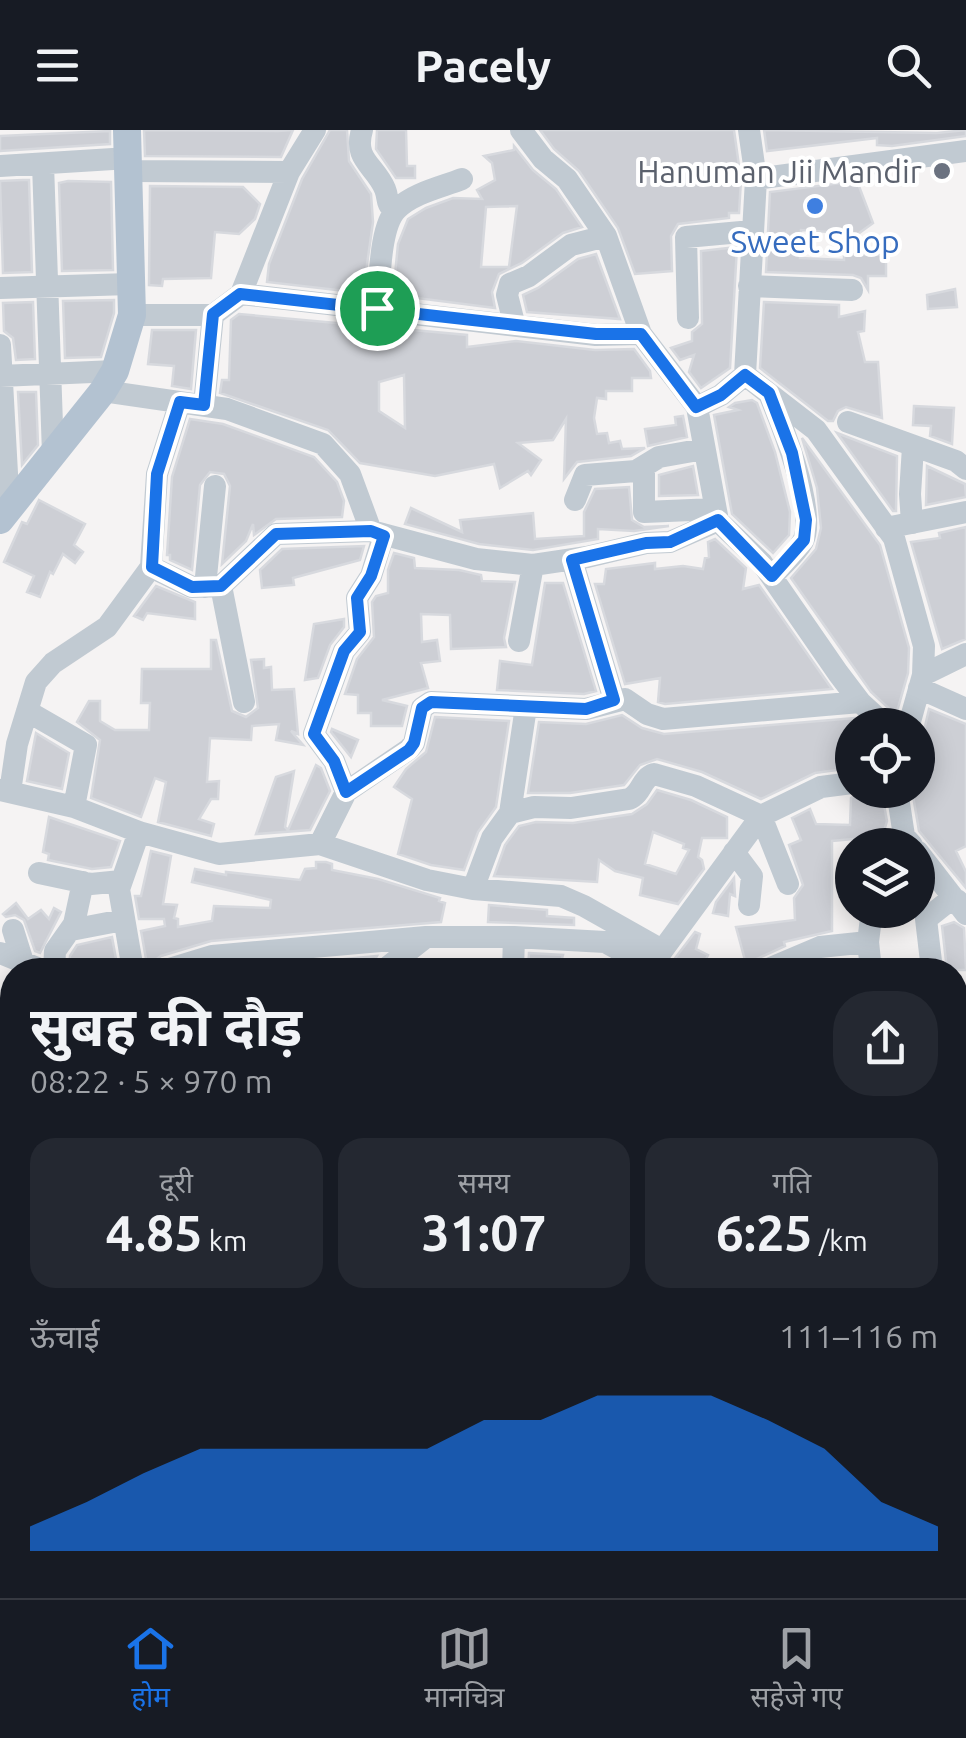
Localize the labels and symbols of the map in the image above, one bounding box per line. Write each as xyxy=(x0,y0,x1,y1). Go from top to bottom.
place label: Hanuman Jii Mandir xyxy=(637,153,922,189)
marker: Hanuman Jii Mandir xyxy=(931,160,953,182)
marker: Sweet Shop xyxy=(804,195,826,217)
place label: Sweet Shop xyxy=(730,223,900,259)
pin xyxy=(335,266,420,351)

